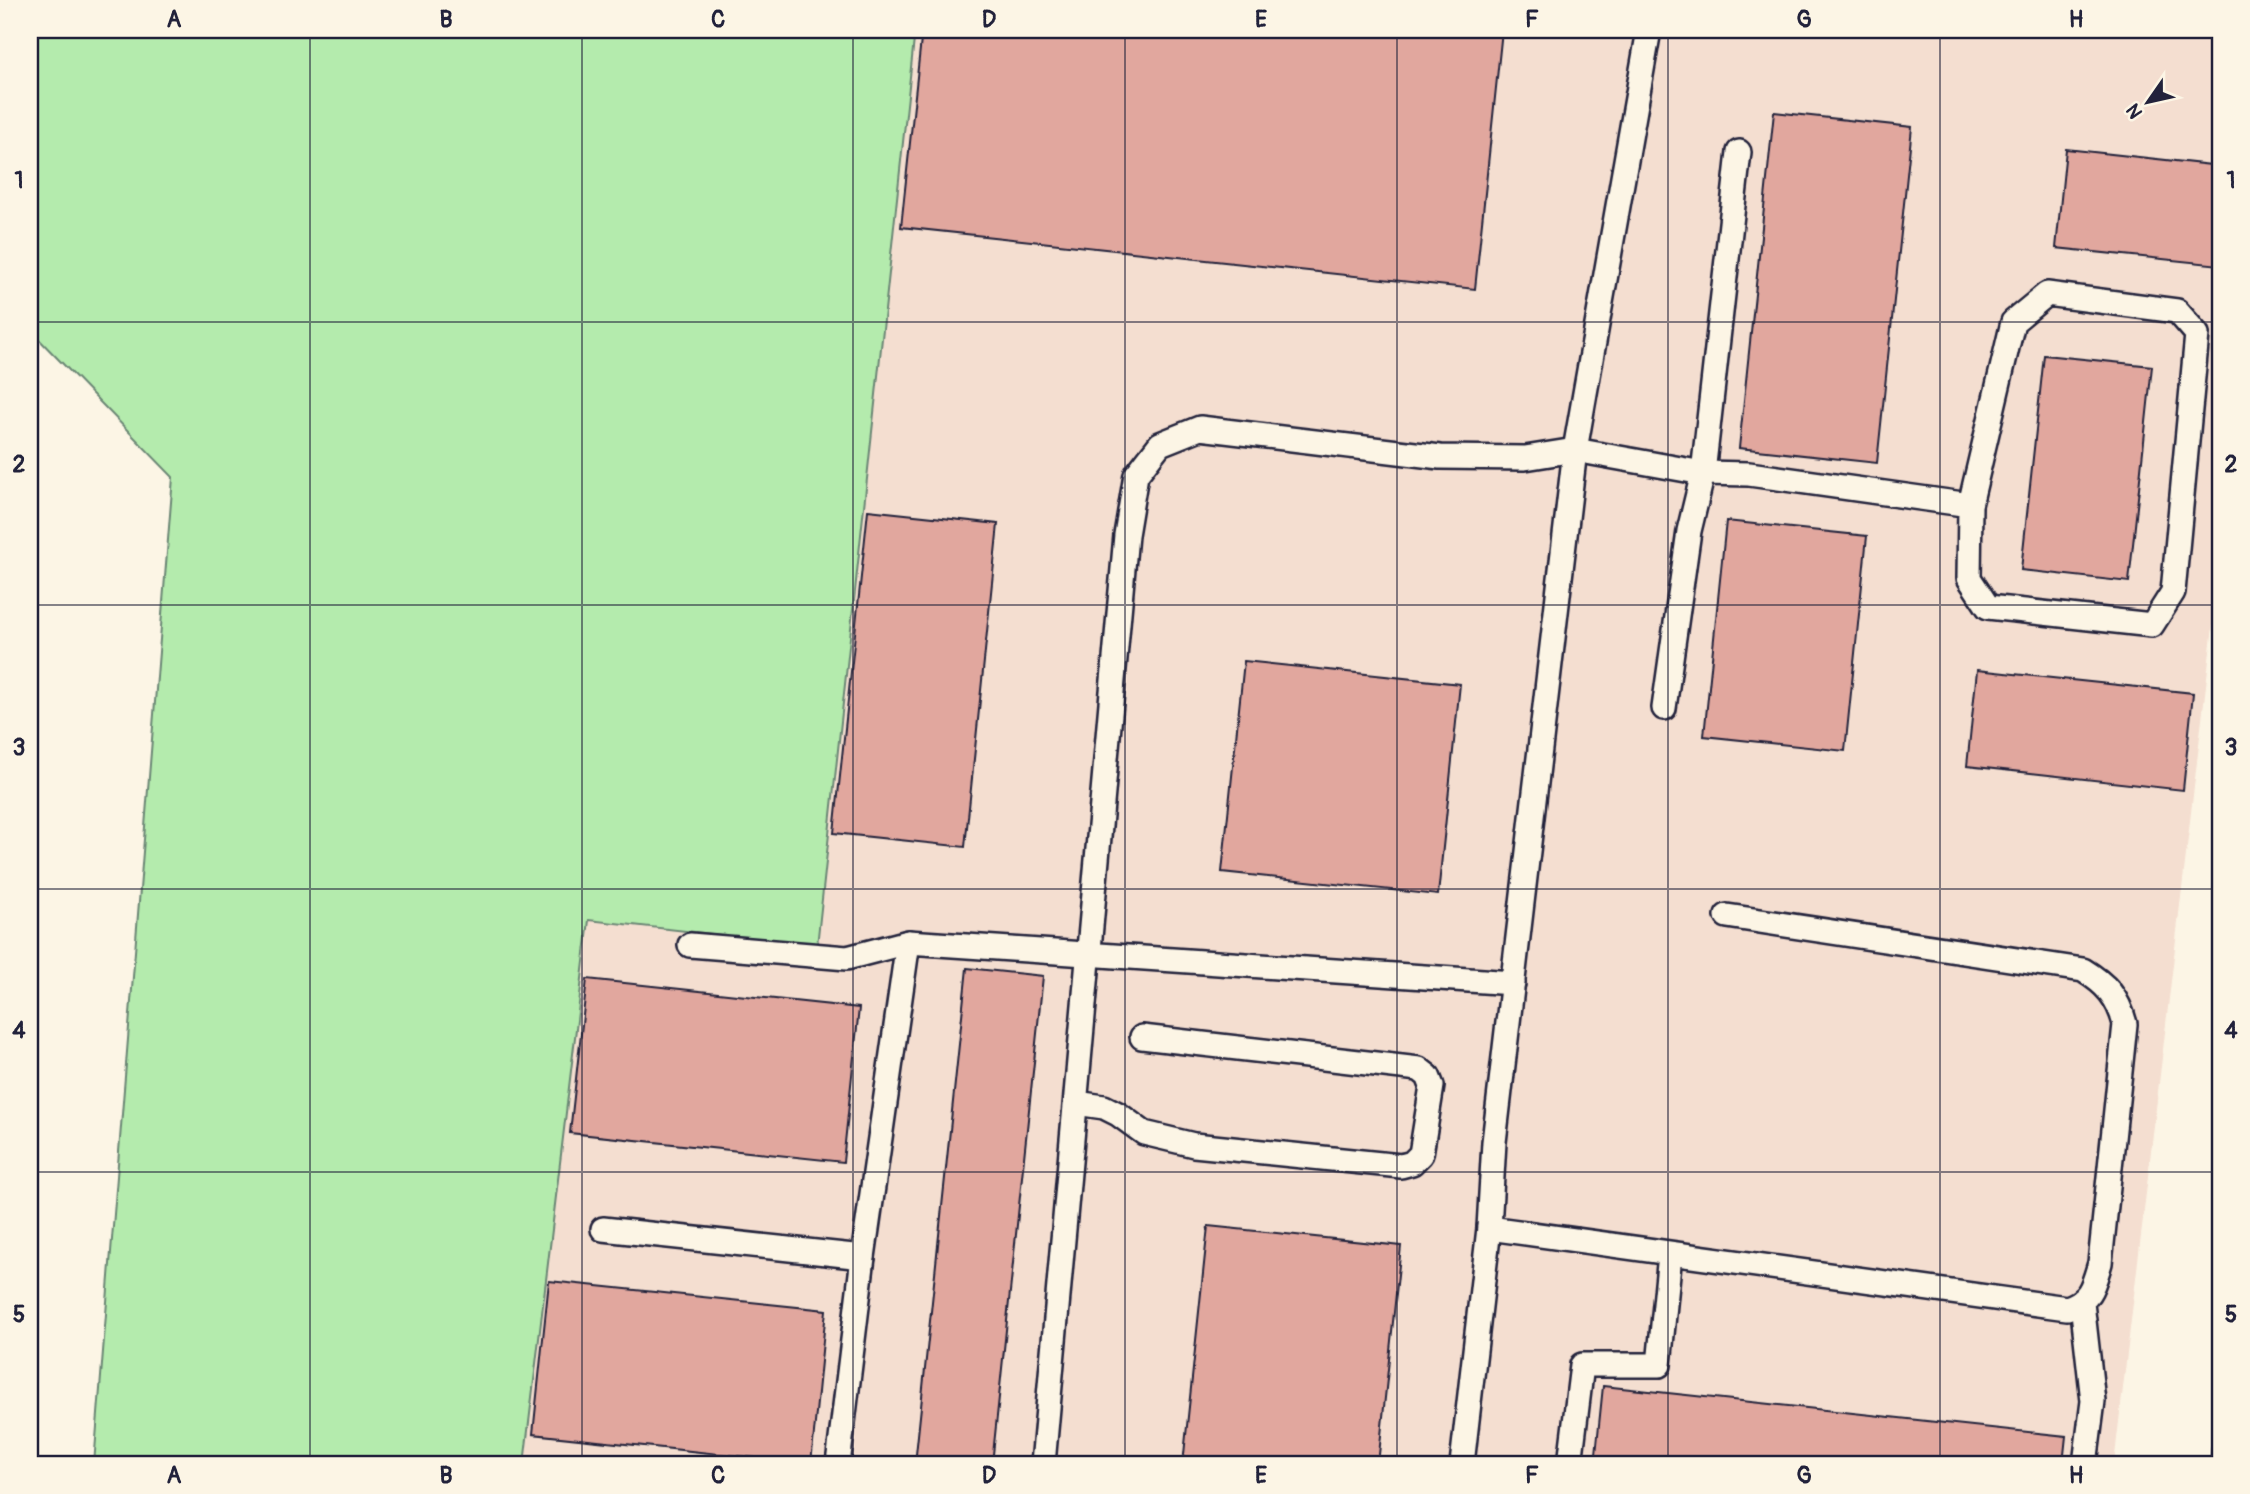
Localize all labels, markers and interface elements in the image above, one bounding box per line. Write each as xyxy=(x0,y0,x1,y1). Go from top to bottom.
text: A xyxy=(167,5,182,34)
text: B xyxy=(439,5,453,34)
text: C xyxy=(711,5,725,34)
text: D xyxy=(982,5,996,34)
text: E xyxy=(1255,5,1267,34)
text: F xyxy=(1525,5,1539,34)
text: G xyxy=(1796,5,1812,34)
text: H xyxy=(2069,5,2083,34)
north arrow xyxy=(2114,66,2184,136)
text: N xyxy=(2121,99,2148,123)
text: 1 xyxy=(15,166,24,195)
text: 1 xyxy=(2227,166,2236,195)
text: 2 xyxy=(13,450,26,479)
text: 2 xyxy=(2225,450,2238,479)
text: 3 xyxy=(13,733,25,762)
text: 3 xyxy=(2225,733,2237,762)
text: 4 xyxy=(12,1016,26,1045)
text: 4 xyxy=(2224,1016,2238,1045)
text: 5 xyxy=(13,1300,25,1329)
text: 5 xyxy=(2225,1300,2237,1329)
text: A xyxy=(167,1461,182,1490)
text: B xyxy=(439,1461,453,1490)
text: C xyxy=(711,1461,725,1490)
text: D xyxy=(982,1461,996,1490)
text: E xyxy=(1255,1461,1267,1490)
text: F xyxy=(1525,1461,1539,1490)
text: G xyxy=(1796,1461,1812,1490)
text: H xyxy=(2069,1461,2083,1490)

